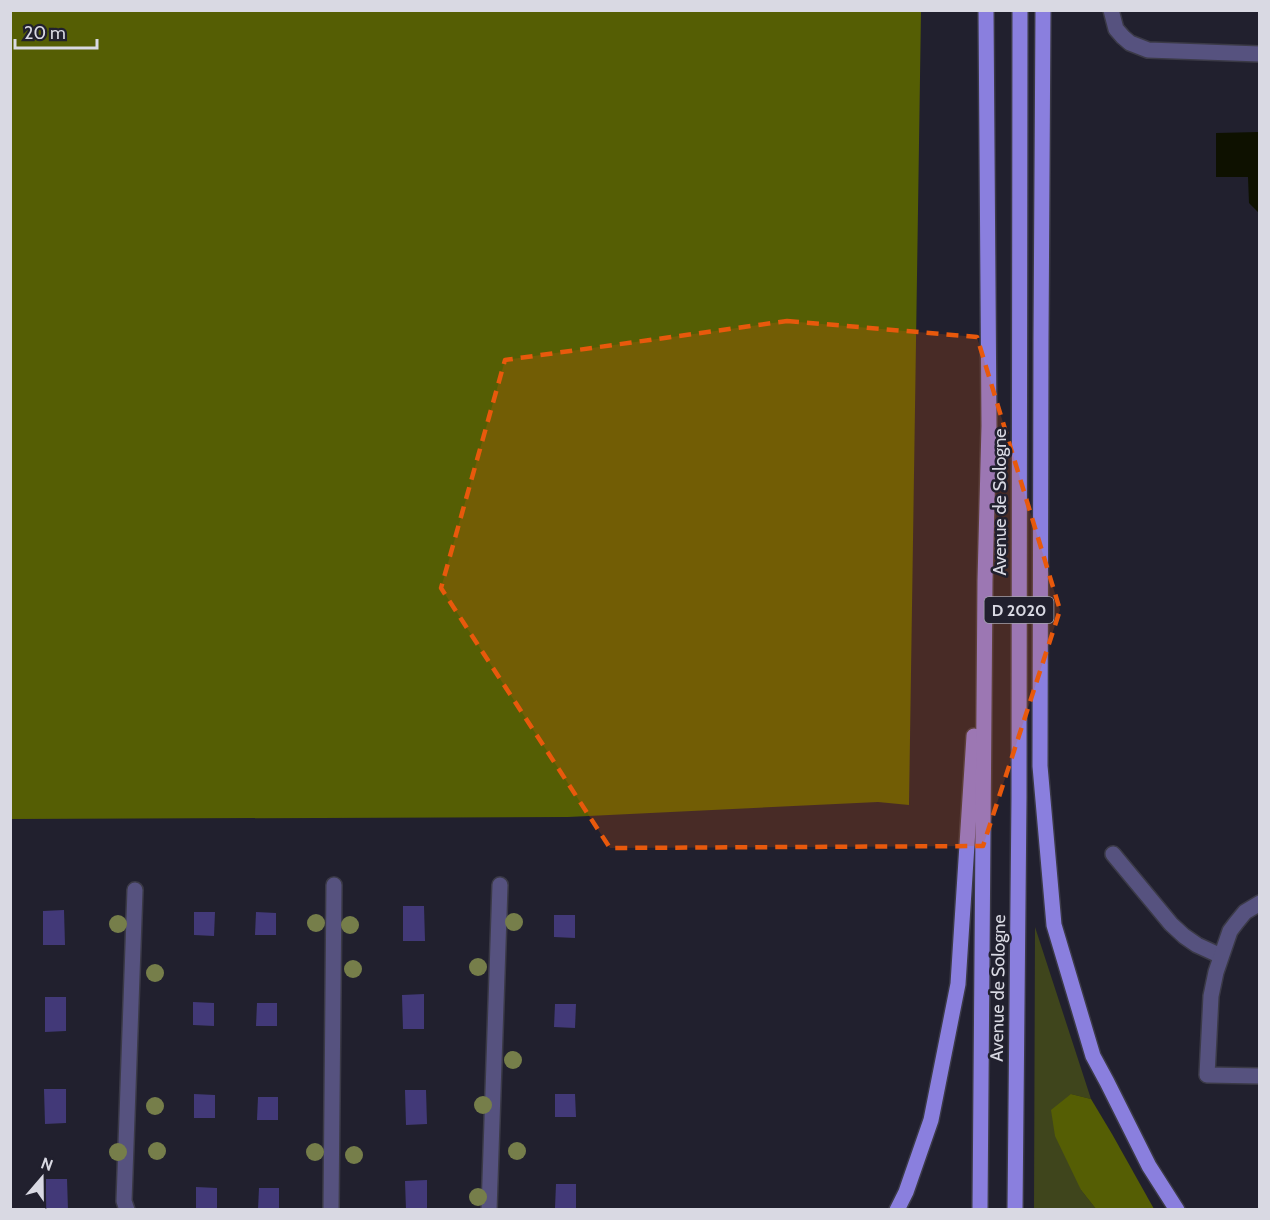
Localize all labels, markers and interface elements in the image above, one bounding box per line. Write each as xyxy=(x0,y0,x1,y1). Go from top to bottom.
scale bar xyxy=(15,12,98,50)
text: 20 m xyxy=(24,22,66,44)
street label: Avenue de Sologne xyxy=(989,428,1011,576)
road number: D 2020 xyxy=(984,597,1054,623)
street label: Avenue de Sologne xyxy=(986,914,1010,1062)
north arrow xyxy=(12,1148,72,1208)
text: N xyxy=(38,1154,56,1175)

